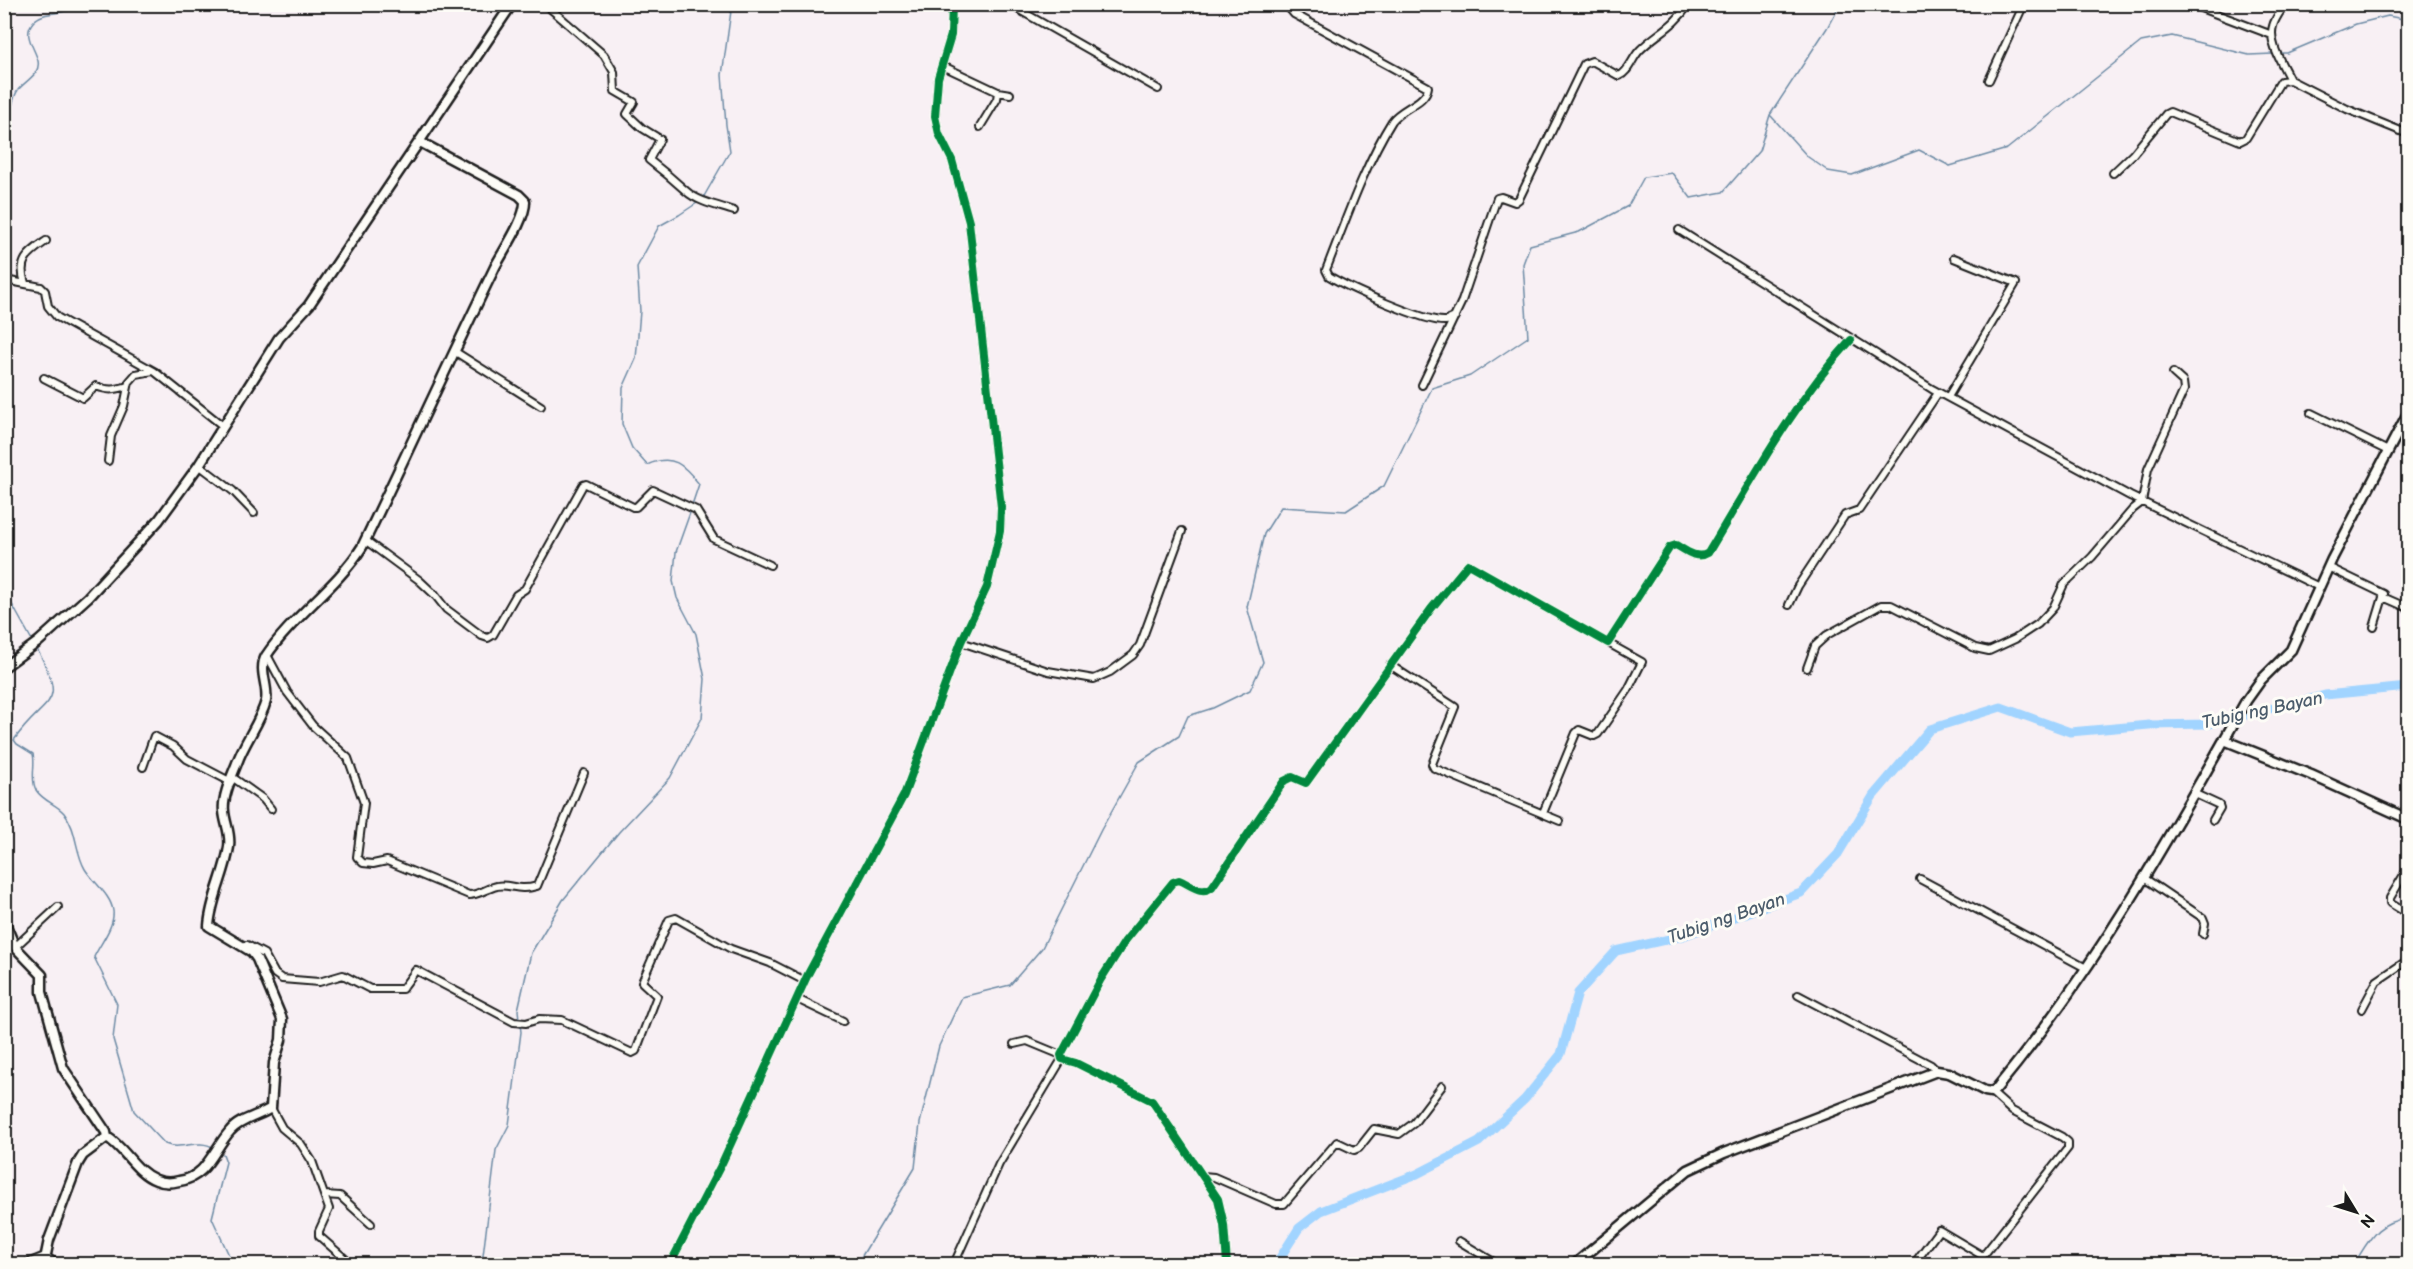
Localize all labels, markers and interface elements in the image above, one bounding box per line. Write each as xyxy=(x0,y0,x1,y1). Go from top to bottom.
water label: Tubig ng Bayan xyxy=(2200,687,2325,734)
water label: Tubig ng Bayan xyxy=(1665,888,1788,948)
north arrow xyxy=(2326,1182,2386,1242)
text: N xyxy=(2355,1210,2378,1231)

